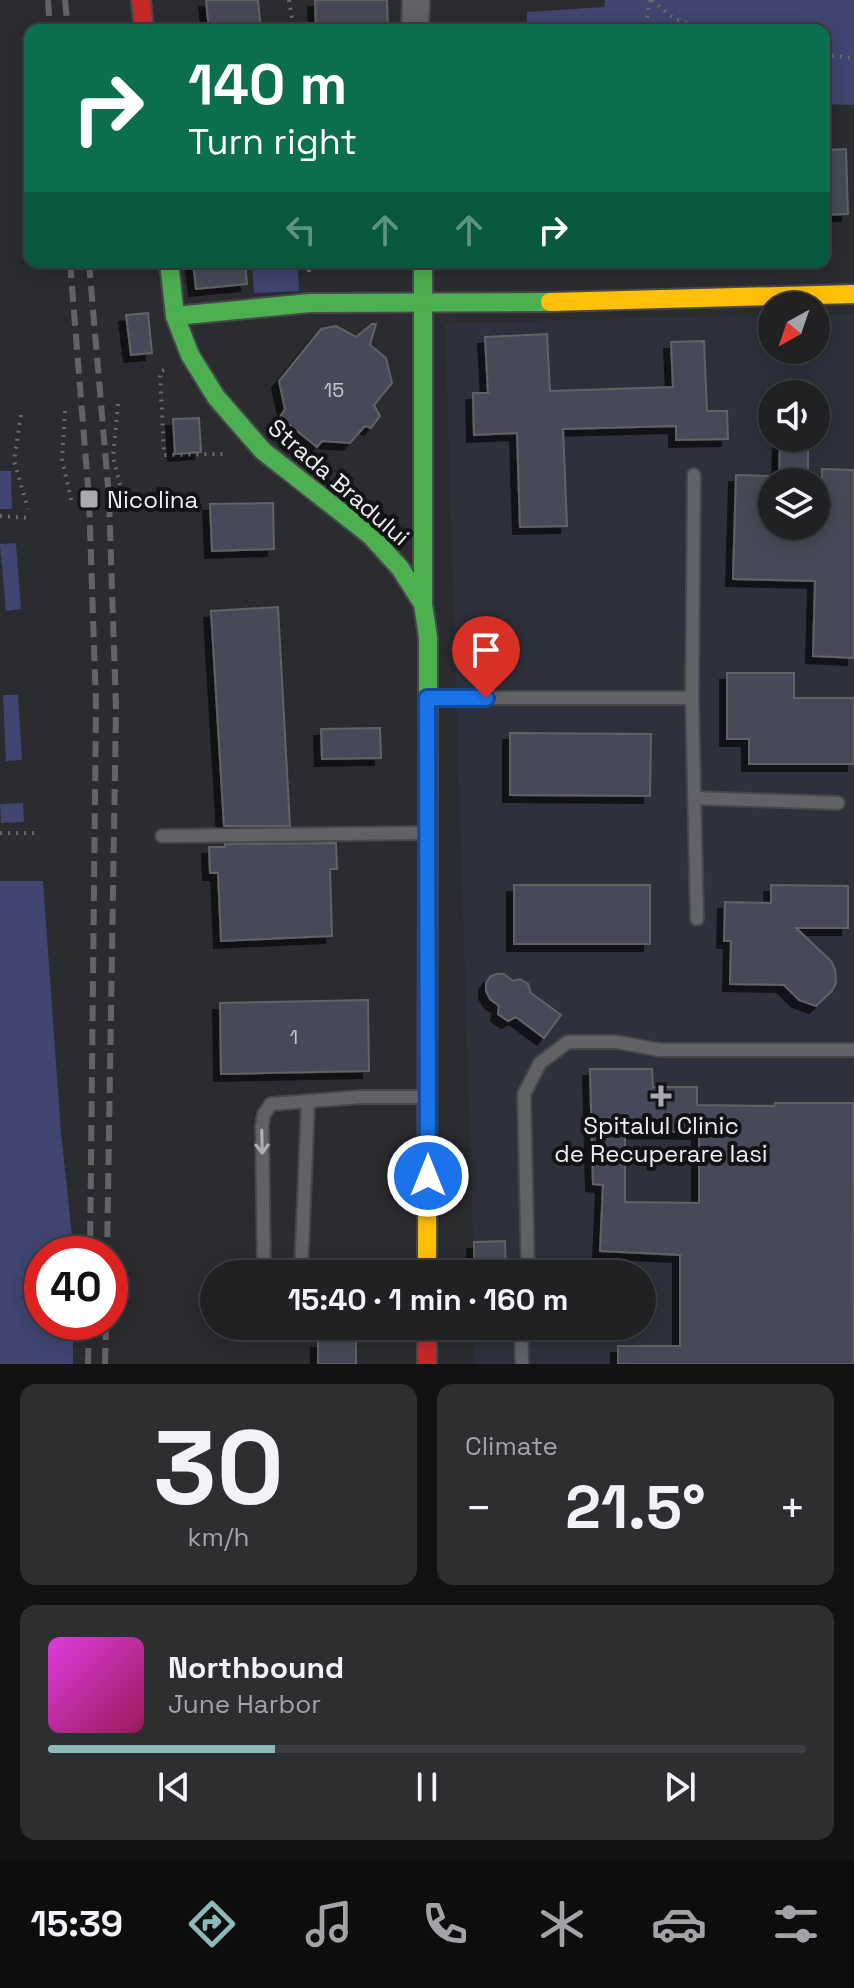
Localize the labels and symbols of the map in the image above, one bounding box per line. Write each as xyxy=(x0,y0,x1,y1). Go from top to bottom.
north arrow xyxy=(758,292,830,364)
house number: 15 xyxy=(324,377,344,403)
street label: Strada Bradului xyxy=(262,412,416,552)
place label: Nicolina xyxy=(107,484,198,515)
marker: Nicolina xyxy=(78,488,100,510)
pin xyxy=(452,616,520,698)
house number: 1 xyxy=(290,1024,298,1050)
marker: Spitalul Clinic de Recuperare Iasi xyxy=(650,1085,672,1107)
place label: Spitalul Clinic de Recuperare Iasi xyxy=(554,1110,768,1169)
one-way arrow xyxy=(254,1128,270,1155)
position arrow xyxy=(386,1134,470,1218)
speed limit sign: 40 xyxy=(24,1236,128,1340)

